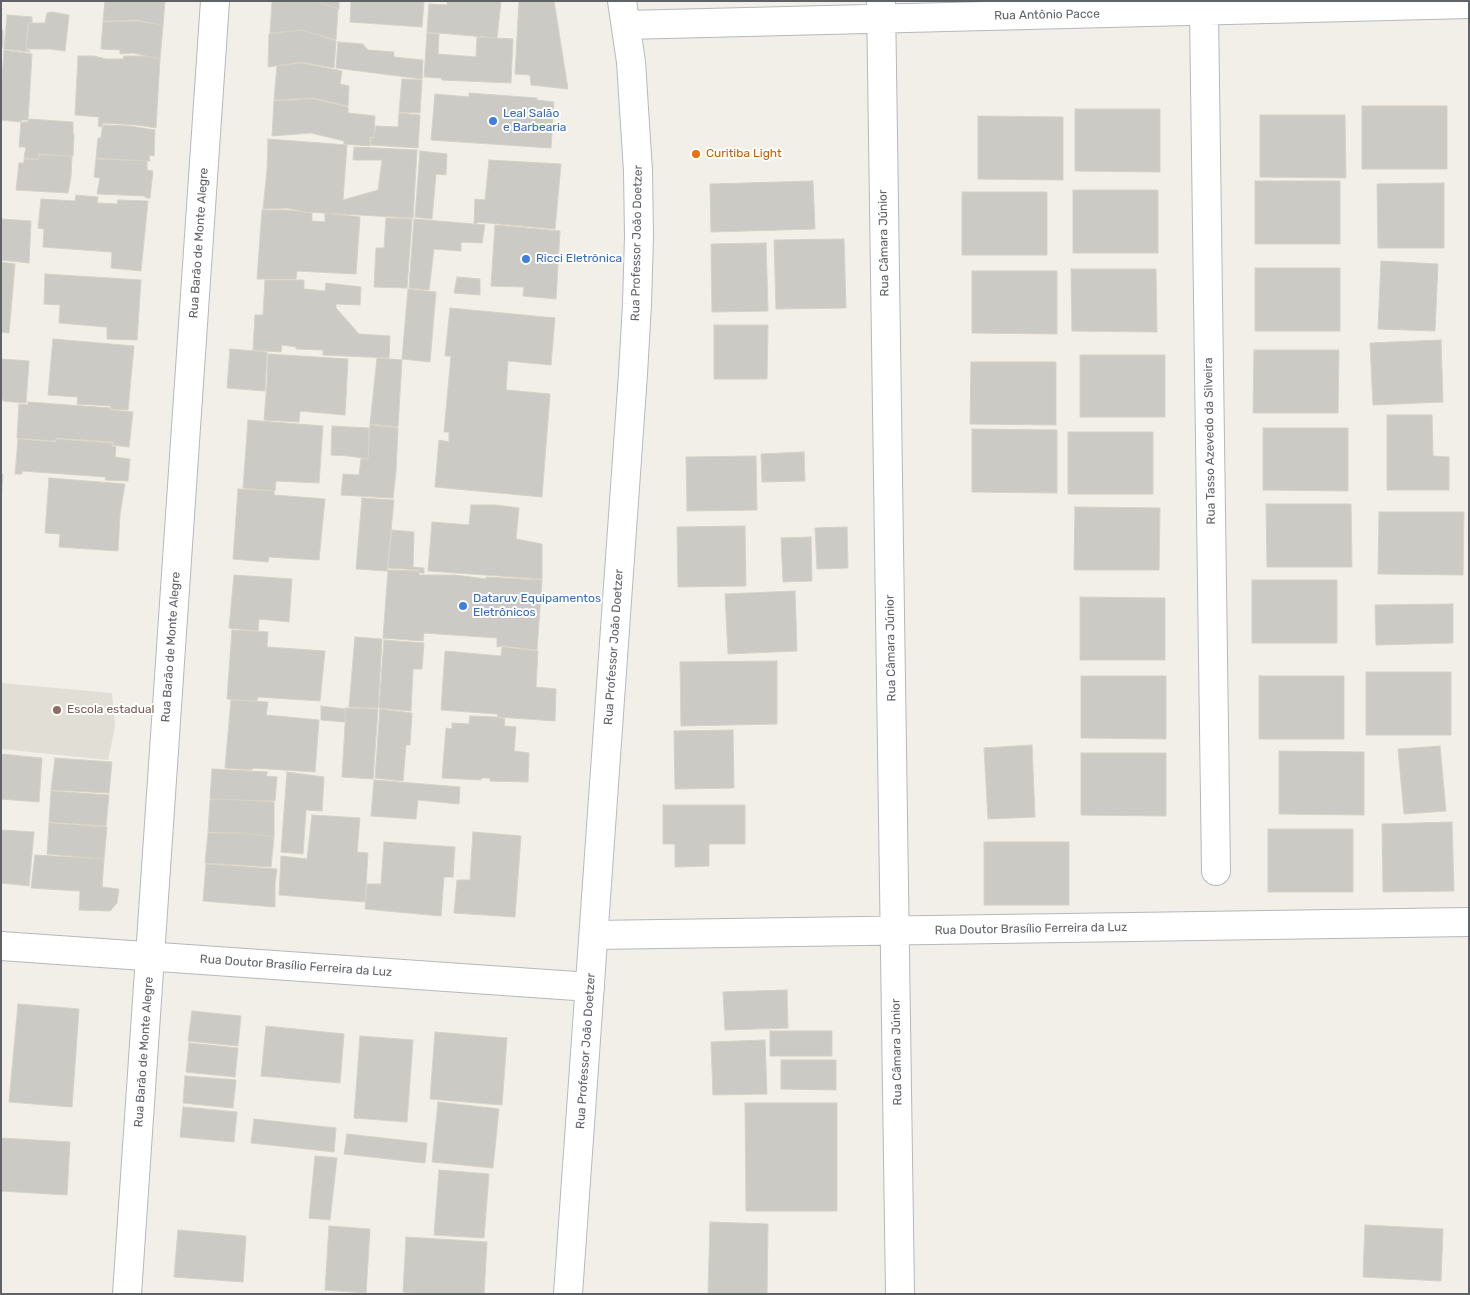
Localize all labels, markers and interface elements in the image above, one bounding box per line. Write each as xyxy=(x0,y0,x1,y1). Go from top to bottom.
street label: Rua Antônio Pacce xyxy=(994,7,1100,23)
place label: Leal Salão e Barbearia xyxy=(503,107,566,135)
marker: Leal Salão e Barbearia xyxy=(487,115,499,127)
place label: Curitiba Light xyxy=(706,147,782,161)
marker: Curitiba Light xyxy=(690,148,702,160)
street label: Rua Professor João Doetzer xyxy=(628,165,646,321)
street label: Rua Barão de Monte Alegre xyxy=(187,167,211,319)
street label: Rua Câmara Júnior xyxy=(876,189,892,297)
place label: Ricci Eletrônica xyxy=(536,252,622,266)
marker: Ricci Eletrônica xyxy=(520,253,532,265)
street label: Rua Tasso Azevedo da Silveira xyxy=(1201,357,1219,525)
street label: Rua Professor João Doetzer xyxy=(601,569,627,725)
street label: Rua Barão de Monte Alegre xyxy=(159,571,183,723)
place label: Dataruv Equipamentos Eletrônicos xyxy=(473,592,601,620)
street label: Rua Câmara Júnior xyxy=(883,594,899,702)
marker: Dataruv Equipamentos Eletrônicos xyxy=(457,600,469,612)
place label: Escola estadual xyxy=(67,703,154,717)
marker: Escola estadual xyxy=(51,704,63,716)
street label: Rua Doutor Brasílio Ferreira da Luz xyxy=(935,920,1127,938)
street label: Rua Doutor Brasílio Ferreira da Luz xyxy=(199,952,393,980)
street label: Rua Professor João Doetzer xyxy=(573,973,599,1129)
street label: Rua Barão de Monte Alegre xyxy=(132,976,156,1128)
street label: Rua Câmara Júnior xyxy=(889,998,905,1106)

